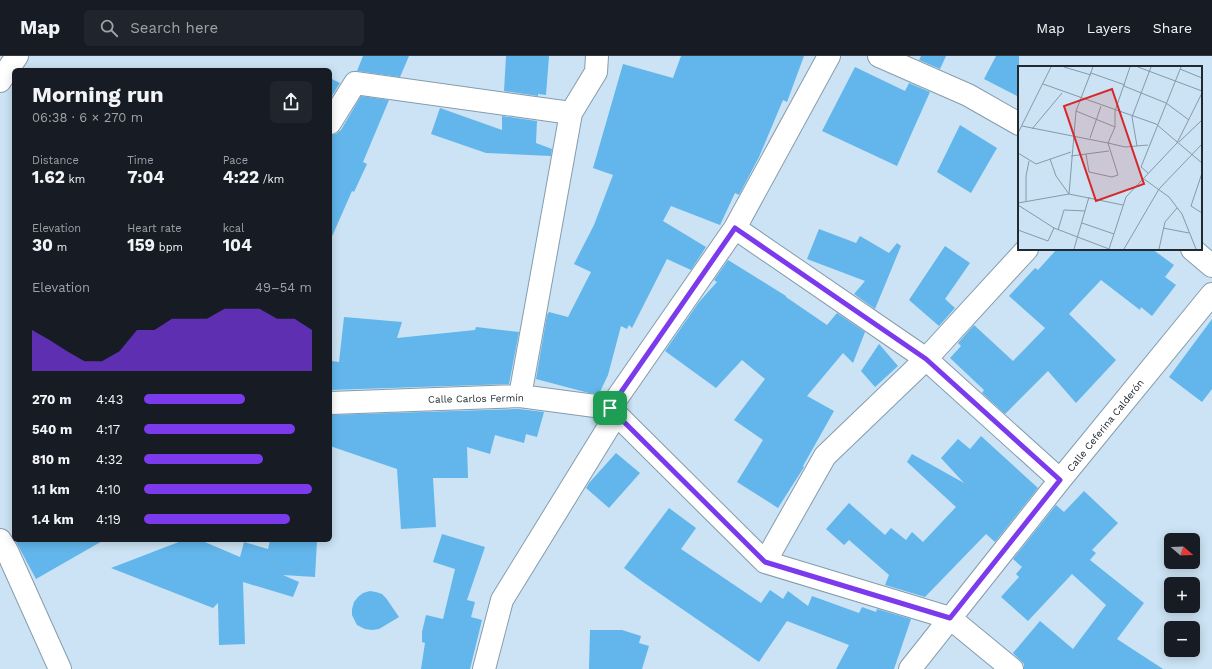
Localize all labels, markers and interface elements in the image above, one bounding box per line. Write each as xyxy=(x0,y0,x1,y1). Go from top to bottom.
search box xyxy=(84,10,364,46)
text: Map xyxy=(20,16,60,39)
icon: search xyxy=(98,17,120,39)
text: Search here xyxy=(130,19,218,37)
text: Map xyxy=(1036,20,1065,36)
text: Layers xyxy=(1087,20,1131,36)
text: Share xyxy=(1153,20,1192,36)
inset map xyxy=(1018,66,1202,250)
button: share xyxy=(270,81,312,123)
text: Morning run xyxy=(32,82,164,107)
text: 06:38 · 6 × 270 m xyxy=(32,110,143,125)
text: Distance xyxy=(32,154,79,167)
text: Time xyxy=(127,154,154,167)
text: Pace xyxy=(223,154,248,167)
text: 1.62 xyxy=(32,167,65,187)
text: 7:04 xyxy=(127,167,164,187)
text: 4:22 xyxy=(223,167,259,187)
text: km xyxy=(65,173,85,186)
text: /km xyxy=(259,173,284,186)
text: Elevation xyxy=(32,222,81,235)
text: Heart rate xyxy=(127,222,182,235)
text: kcal xyxy=(223,222,244,235)
text: 30 xyxy=(32,235,53,255)
text: 159 xyxy=(127,235,155,255)
text: 104 xyxy=(223,235,252,255)
text: m xyxy=(53,241,67,254)
text: bpm xyxy=(155,241,183,254)
text: Elevation xyxy=(32,280,90,295)
text: 49–54 m xyxy=(255,280,312,295)
street label: Calle Ceferina Calderón xyxy=(1065,377,1146,474)
pin xyxy=(593,391,627,425)
text: 270 m xyxy=(32,392,71,407)
text: 4:43 xyxy=(96,392,123,407)
street label: Calle Carlos Fermín xyxy=(428,392,524,405)
icon: arrive xyxy=(599,397,621,419)
text: 540 m xyxy=(32,422,72,437)
text: 4:17 xyxy=(96,422,120,437)
text: 810 m xyxy=(32,452,70,467)
text: 4:32 xyxy=(96,452,123,467)
text: 1.1 km xyxy=(32,482,70,497)
text: 4:10 xyxy=(96,482,121,497)
text: 1.4 km xyxy=(32,512,74,527)
text: 4:19 xyxy=(96,512,121,527)
north arrow xyxy=(1164,533,1200,569)
map controls xyxy=(1164,533,1200,657)
button: + xyxy=(1164,577,1200,613)
button: − xyxy=(1164,621,1200,657)

